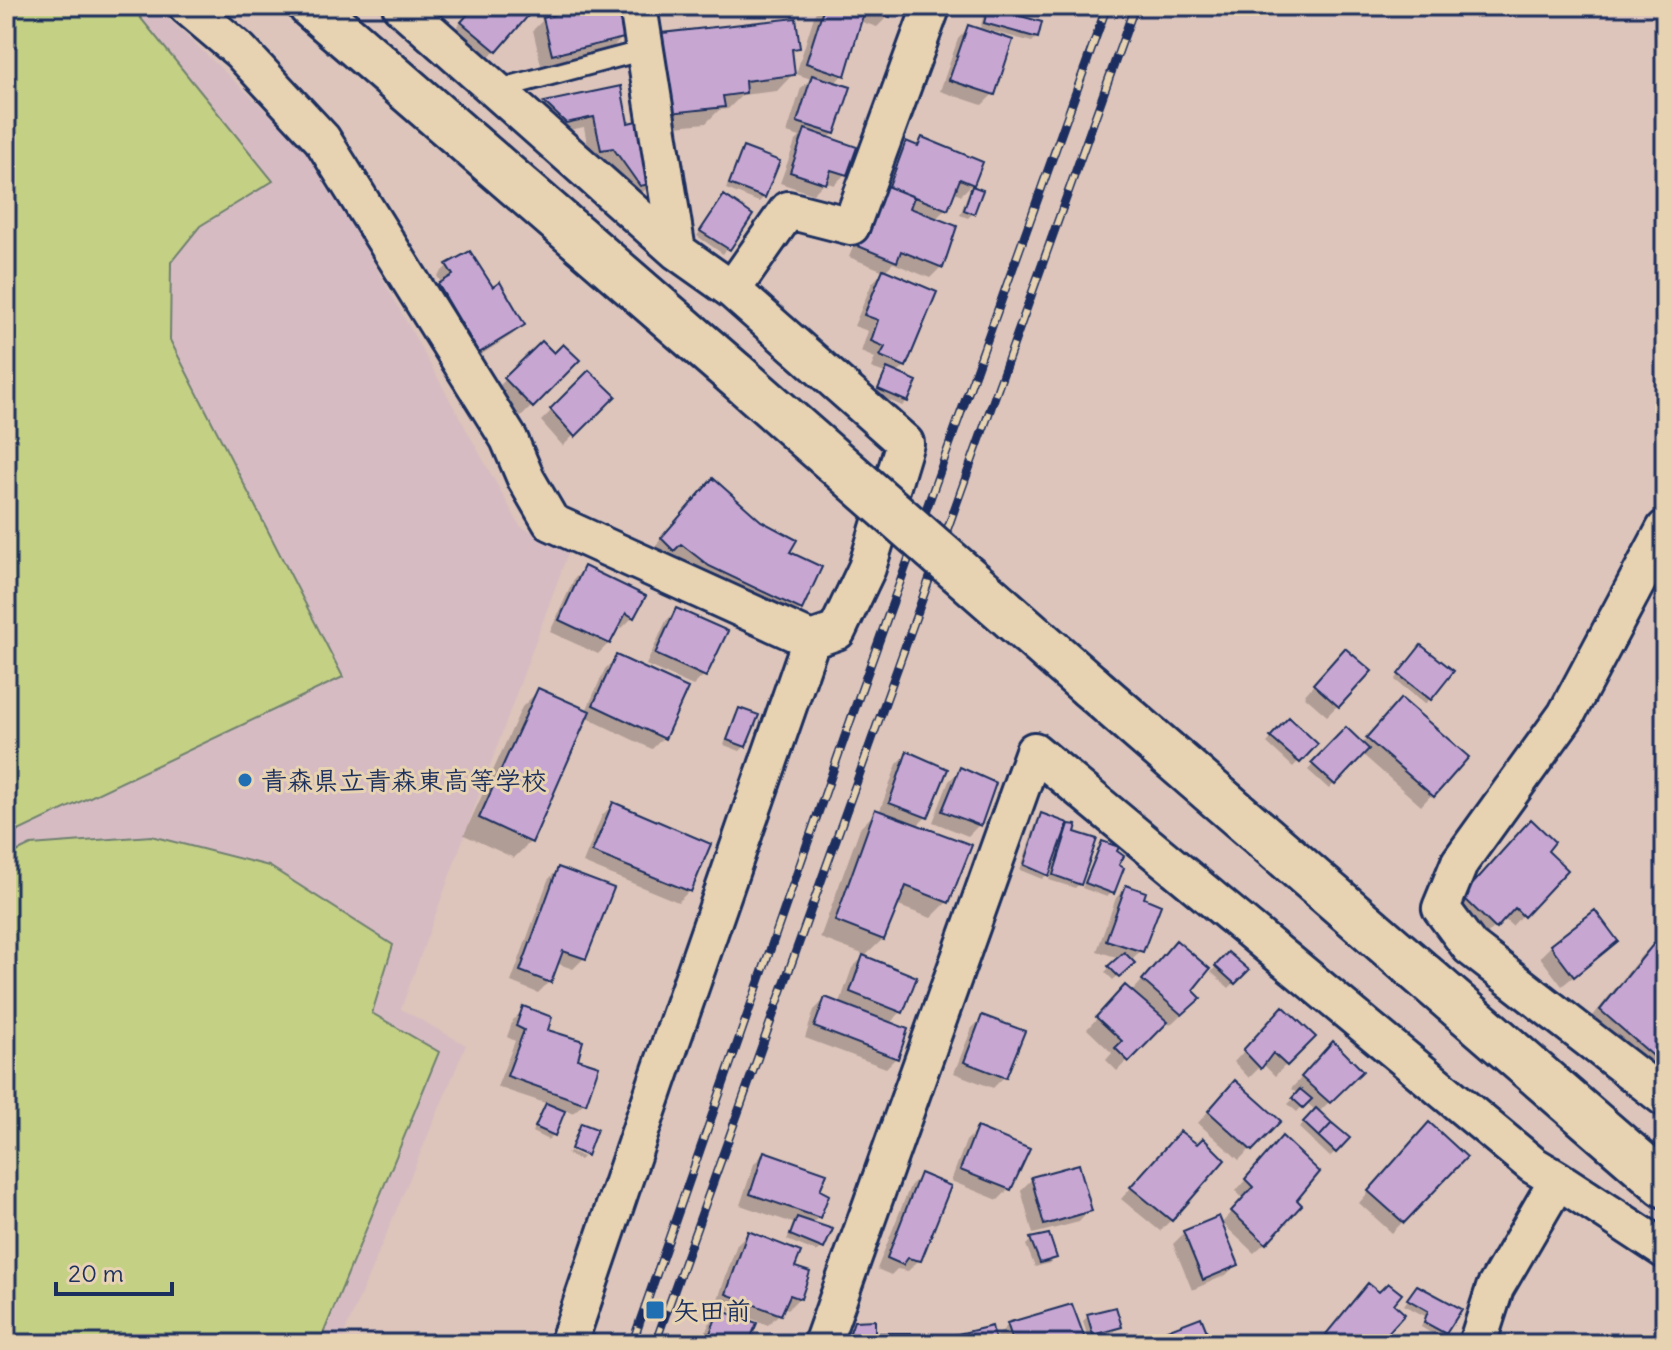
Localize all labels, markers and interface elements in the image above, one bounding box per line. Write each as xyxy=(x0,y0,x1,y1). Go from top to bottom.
place label: 青森県立青森東高等学校 xyxy=(261,764,547,797)
marker: 青森県立青森東高等学校 xyxy=(236,771,254,789)
scale bar xyxy=(56,1246,172,1296)
text: 20 m xyxy=(68,1258,124,1288)
place label: 矢田前 xyxy=(673,1294,751,1327)
marker: 矢田前 xyxy=(644,1299,666,1321)

